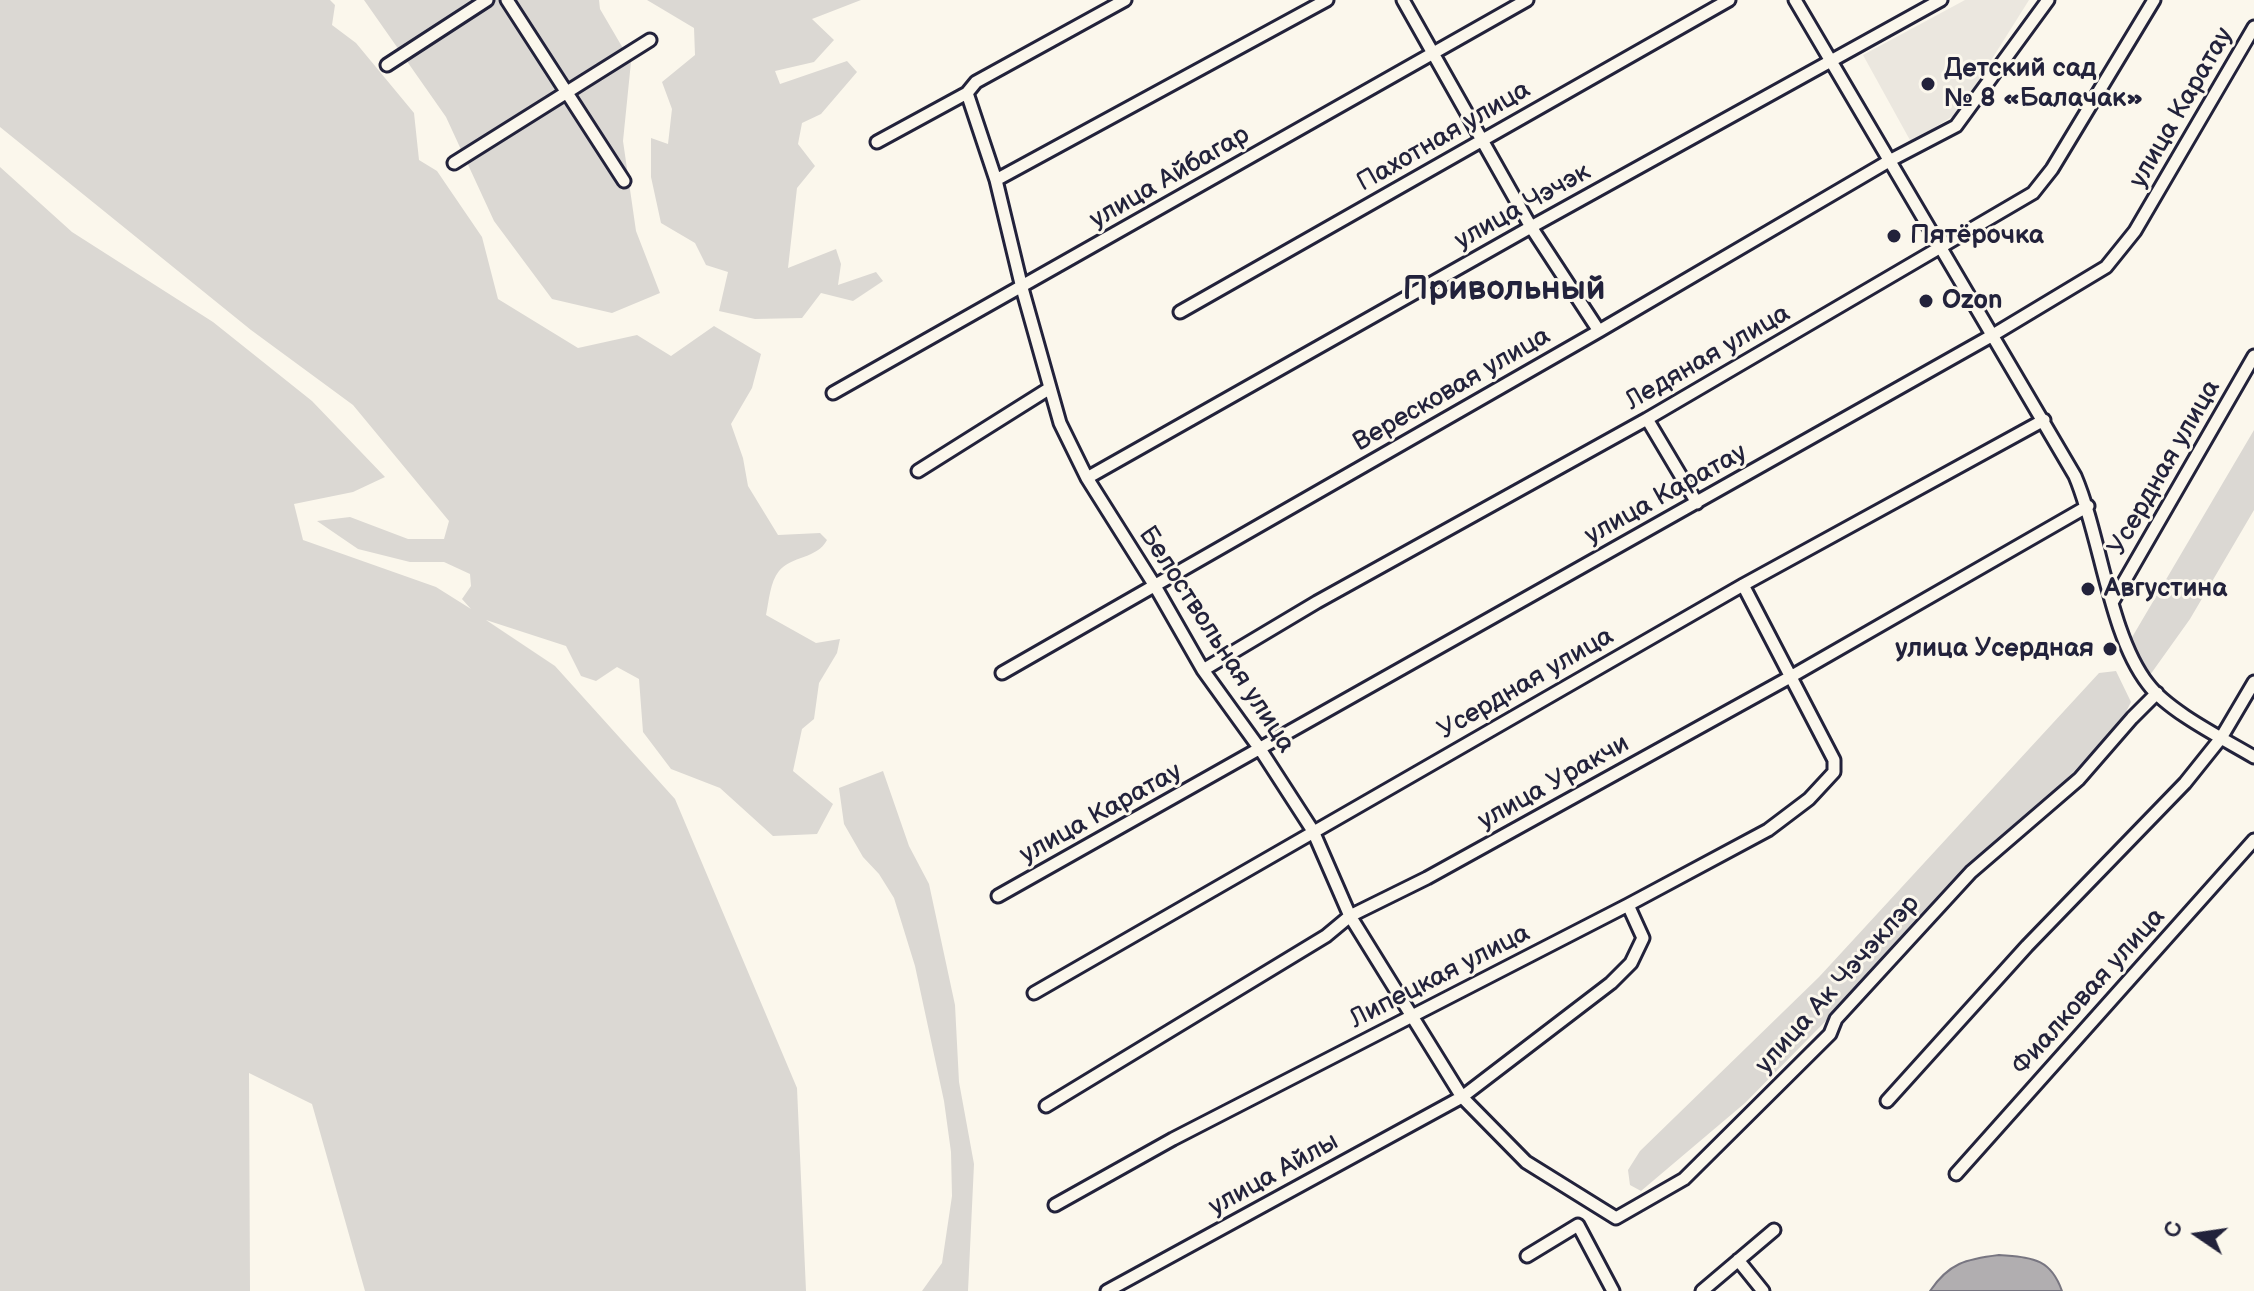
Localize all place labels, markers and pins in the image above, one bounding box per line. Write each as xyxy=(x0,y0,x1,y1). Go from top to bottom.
place label: Детский сад № 8 «Балачак» xyxy=(1944,53,2143,114)
marker: Детский сад № 8 «Балачак» xyxy=(1919,75,1937,93)
place label: Пятёрочка xyxy=(1910,220,2044,252)
marker: Пятёрочка xyxy=(1885,227,1903,245)
place label: Ozon xyxy=(1942,285,2003,317)
marker: Ozon xyxy=(1917,292,1935,310)
place label: Августина xyxy=(2104,573,2227,605)
marker: Августина xyxy=(2079,580,2097,598)
place label: улица Усердная xyxy=(1895,633,2094,665)
marker: улица Усердная xyxy=(2101,640,2119,658)

